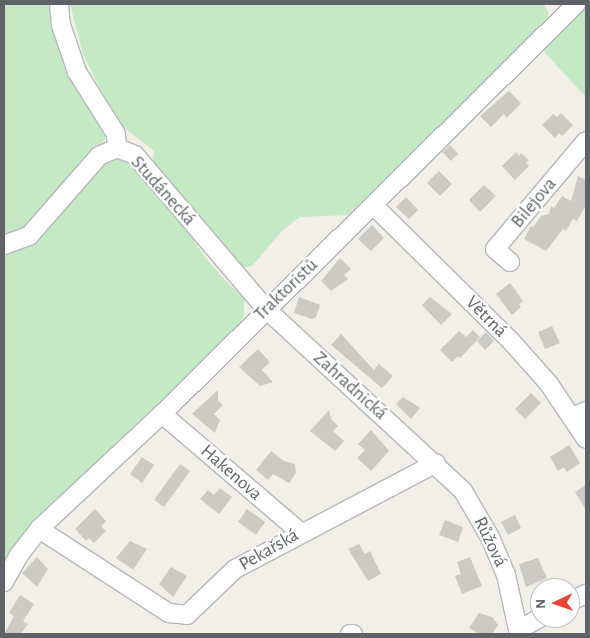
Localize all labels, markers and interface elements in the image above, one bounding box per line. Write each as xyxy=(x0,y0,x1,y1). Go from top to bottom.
street label: Studánecká xyxy=(126,151,200,231)
street label: Bilejova xyxy=(506,173,562,233)
street label: Traktoristů xyxy=(249,254,323,326)
street label: Větrná xyxy=(460,291,512,343)
street label: Zahradnická xyxy=(308,347,392,425)
street label: Hakenova xyxy=(196,440,266,506)
street label: Růžová xyxy=(468,513,512,571)
street label: Pekařská xyxy=(235,524,303,576)
north arrow xyxy=(530,578,580,628)
text: N xyxy=(534,599,548,609)

